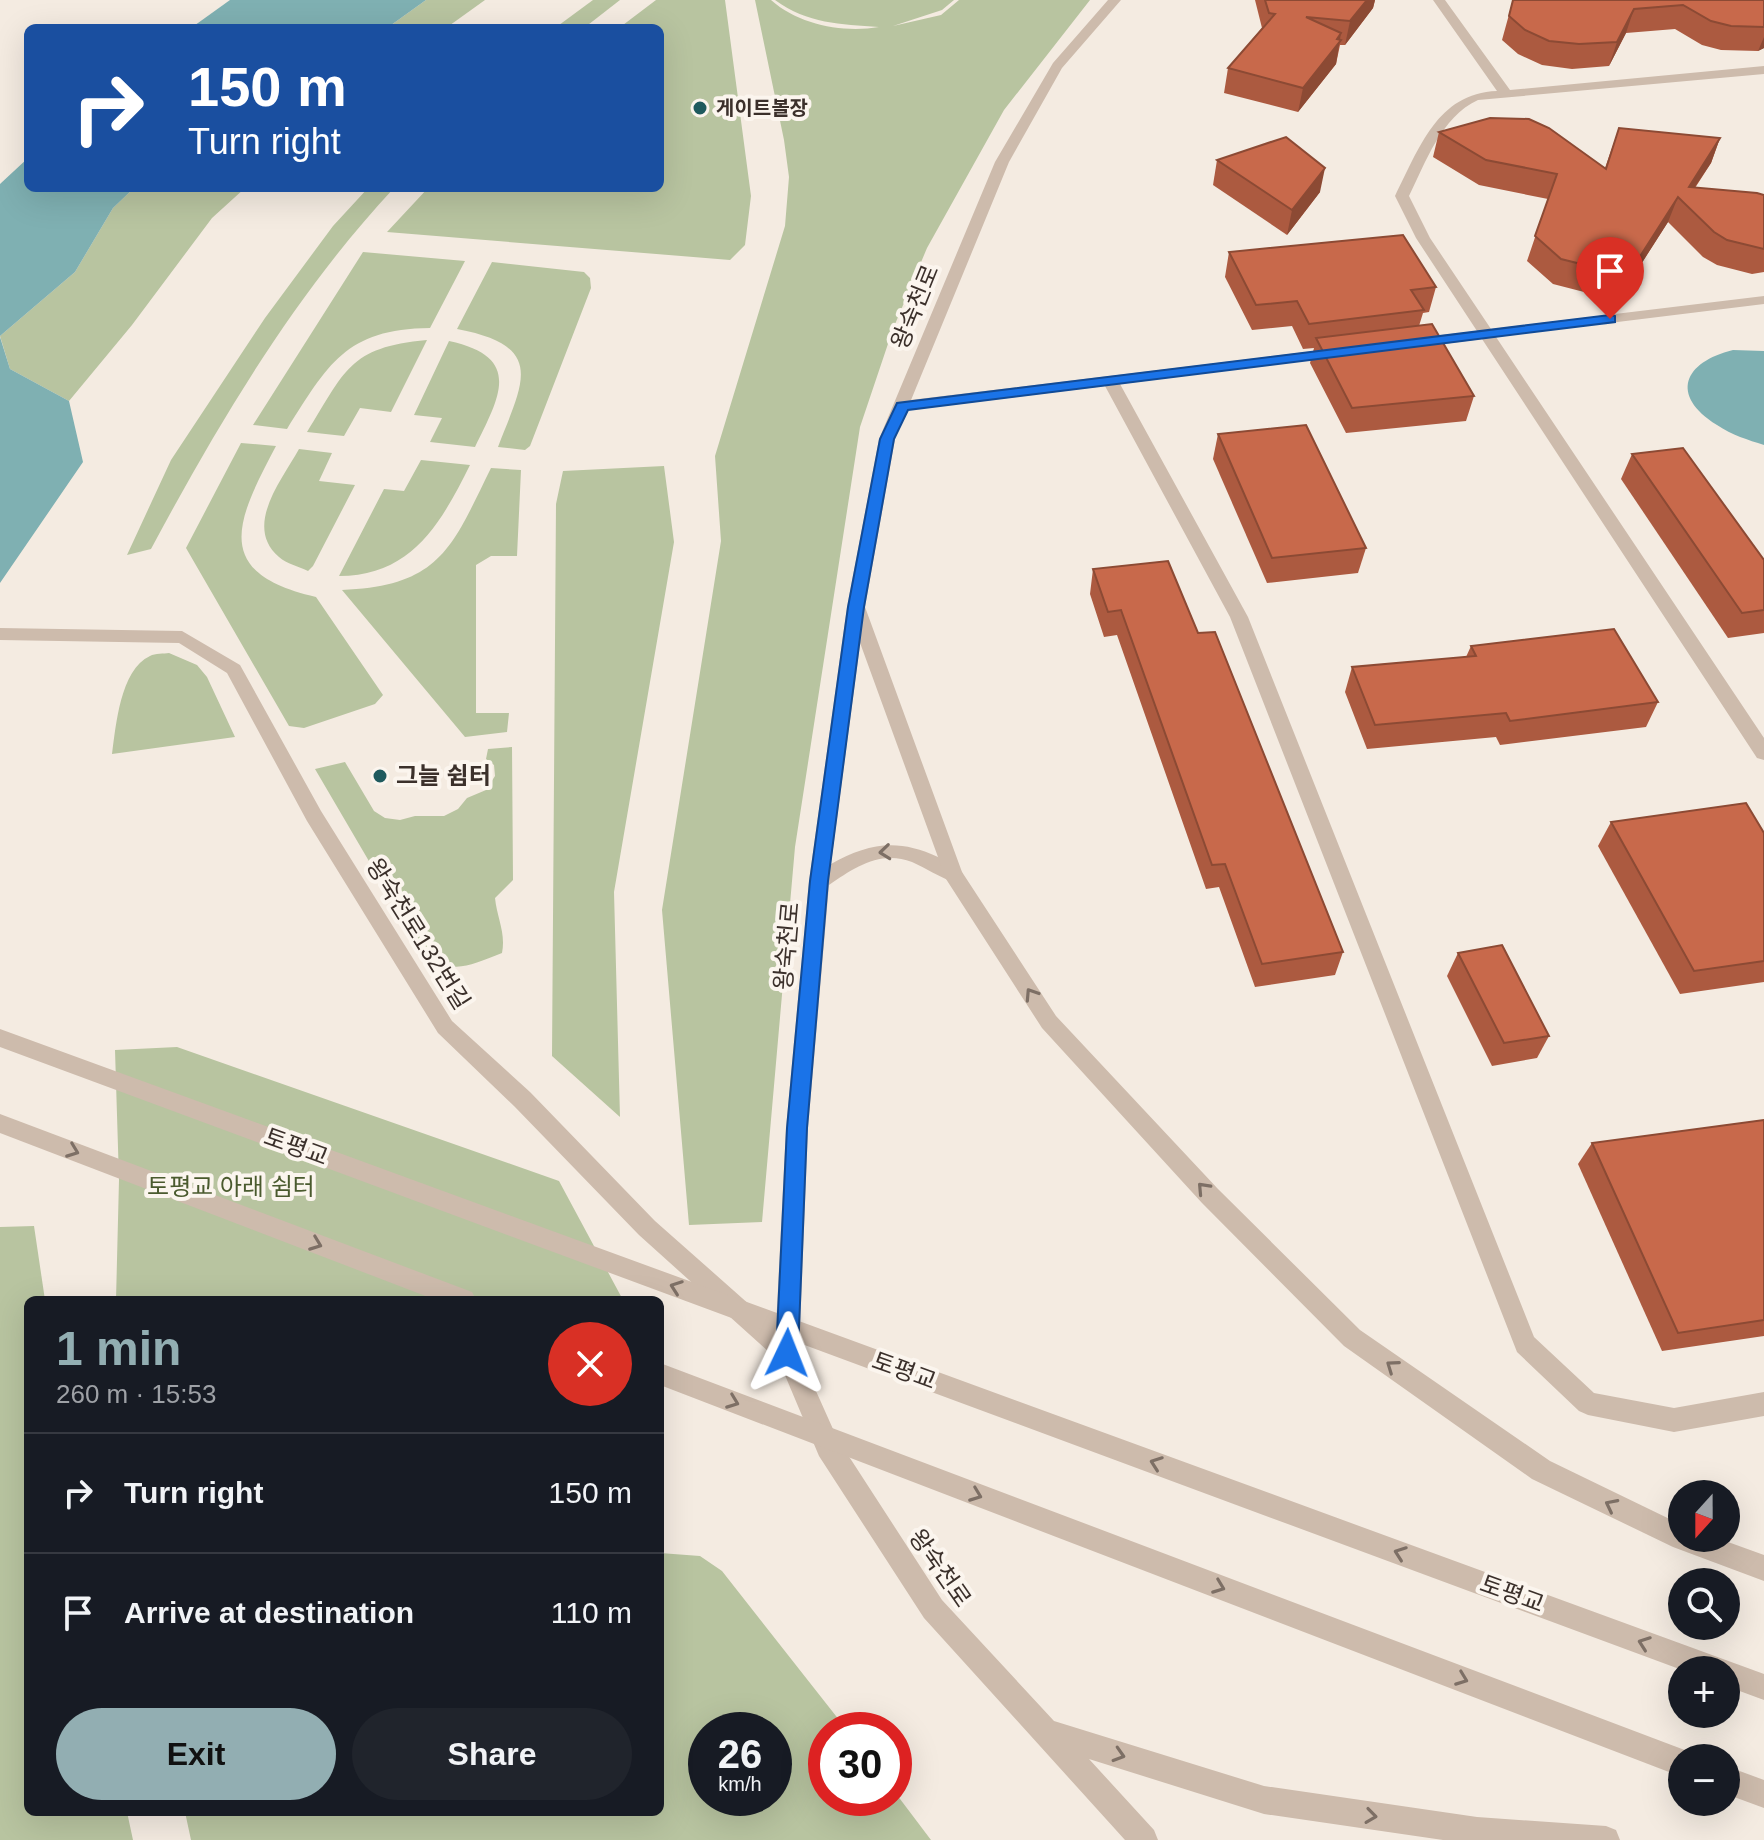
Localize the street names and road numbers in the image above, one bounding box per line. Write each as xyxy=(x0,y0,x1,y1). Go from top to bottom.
street label: 왕숙천로 xyxy=(885,261,944,353)
street label: 왕숙천로132번길 xyxy=(361,853,476,1014)
street label: 왕숙천로 xyxy=(769,901,804,991)
street label: 토평교 xyxy=(260,1123,332,1171)
street label: 토평교 xyxy=(868,1347,940,1395)
street label: 왕숙천로 xyxy=(904,1524,977,1612)
street label: 토평교 xyxy=(1476,1570,1548,1618)

